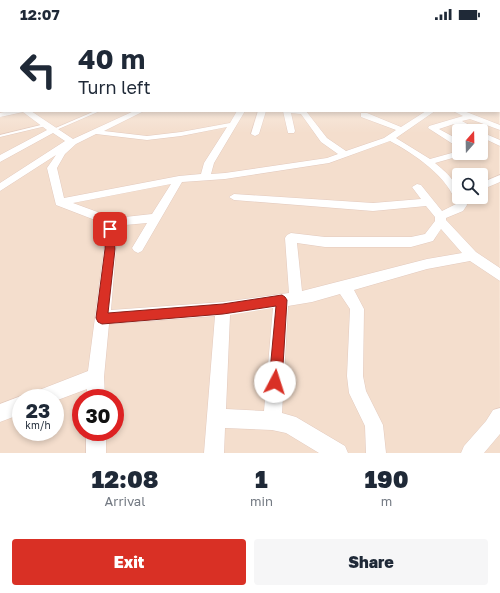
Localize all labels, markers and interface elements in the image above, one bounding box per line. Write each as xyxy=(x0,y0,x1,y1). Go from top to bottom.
text: 12:07 xyxy=(20,5,60,23)
text: 40 m xyxy=(78,42,145,75)
icon: left xyxy=(12,44,64,96)
text: Turn left xyxy=(78,76,151,98)
north arrow xyxy=(452,124,488,160)
map controls xyxy=(452,124,488,204)
button: search xyxy=(452,168,488,204)
pin xyxy=(93,212,127,246)
icon: arrive xyxy=(99,218,121,240)
position arrow xyxy=(254,361,296,403)
speed limit sign: 30 xyxy=(72,389,124,441)
text: 23 xyxy=(26,398,50,422)
text: km/h xyxy=(25,419,51,431)
text: 12:08 xyxy=(91,464,159,493)
text: 1 xyxy=(255,464,268,493)
text: 190 xyxy=(364,464,409,493)
text: Arrival xyxy=(105,493,145,509)
text: min xyxy=(250,493,273,509)
text: m xyxy=(381,493,392,509)
button: Exit xyxy=(12,539,246,585)
button: Share xyxy=(254,539,488,585)

